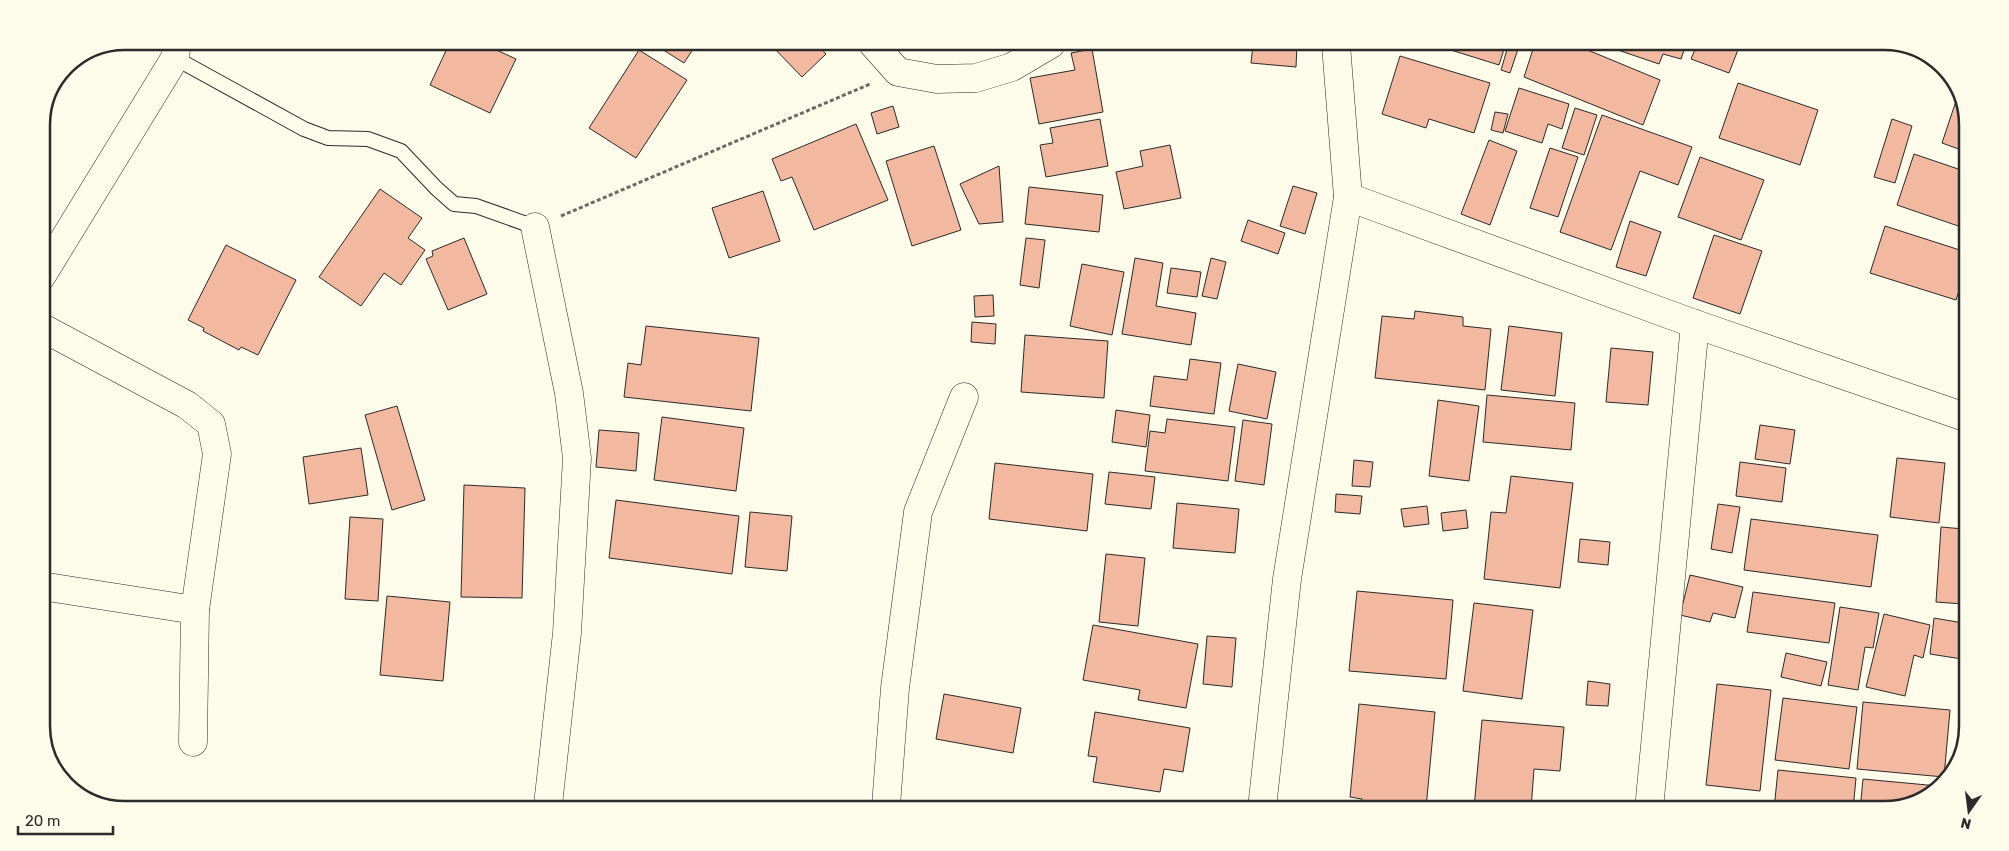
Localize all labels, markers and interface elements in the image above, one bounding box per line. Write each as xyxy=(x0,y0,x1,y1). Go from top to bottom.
north arrow xyxy=(1944,786,1994,836)
scale bar xyxy=(18,804,112,836)
text: 20 m xyxy=(25,812,60,830)
text: N xyxy=(1959,814,1973,833)

